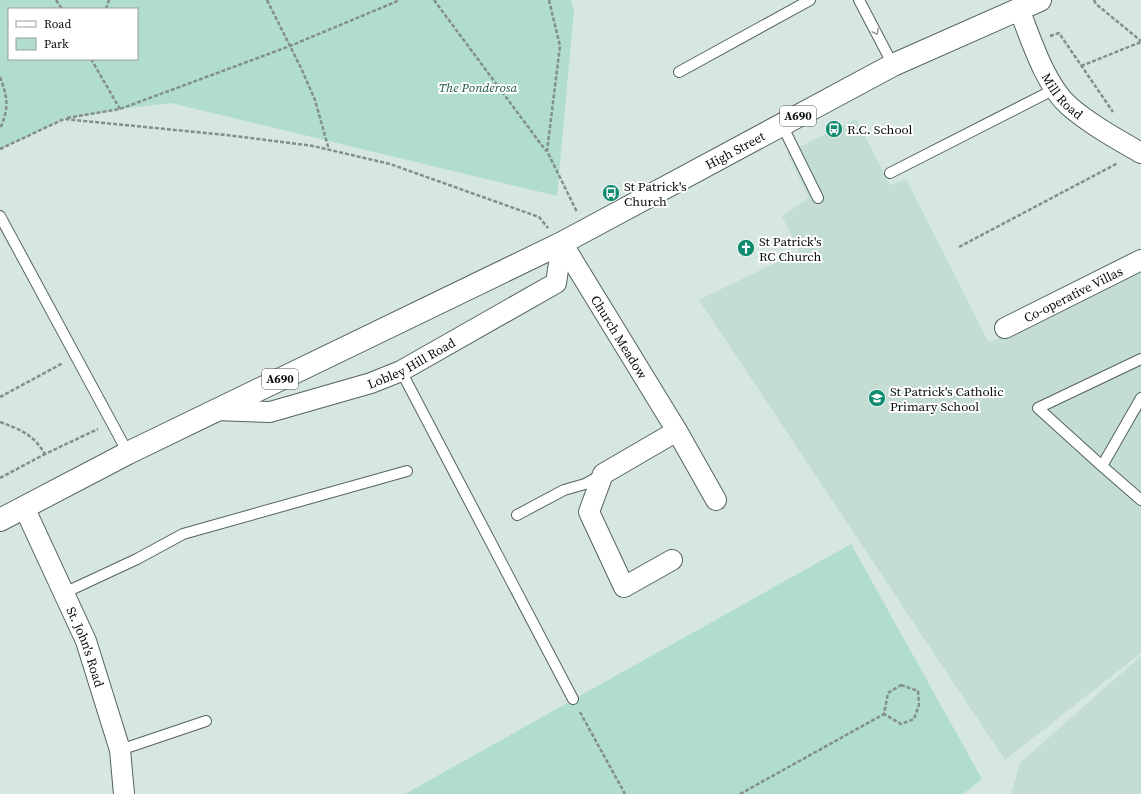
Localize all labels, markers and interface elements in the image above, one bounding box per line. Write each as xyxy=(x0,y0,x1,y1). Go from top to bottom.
legend xyxy=(8,8,138,60)
text: Road xyxy=(44,16,71,32)
one-way arrow xyxy=(871,28,879,36)
text: Park xyxy=(44,36,69,52)
street label: Mill Road xyxy=(1038,70,1087,123)
park label: The Ponderosa xyxy=(439,79,517,96)
road number: A690 xyxy=(780,106,816,126)
bus stop icon: R.C. School xyxy=(824,119,844,139)
place label: R.C. School xyxy=(847,121,913,138)
street label: High Street xyxy=(702,127,769,173)
place label: St Patrick's Church xyxy=(624,178,687,210)
bus stop icon: St Patrick's Church xyxy=(601,183,621,203)
place label: St Patrick's RC Church xyxy=(759,233,822,265)
church icon: St Patrick's RC Church xyxy=(736,238,756,258)
street label: Co-operative Villas xyxy=(1021,262,1126,326)
street label: Church Meadow xyxy=(587,292,651,382)
street label: Lobley Hill Road xyxy=(365,334,459,393)
road number: A690 xyxy=(262,369,298,389)
place label: St Patrick's Catholic Primary School xyxy=(890,383,1004,415)
school or university icon: St Patrick's Catholic Primary School xyxy=(867,388,887,408)
street label: St. John's Road xyxy=(62,604,108,690)

